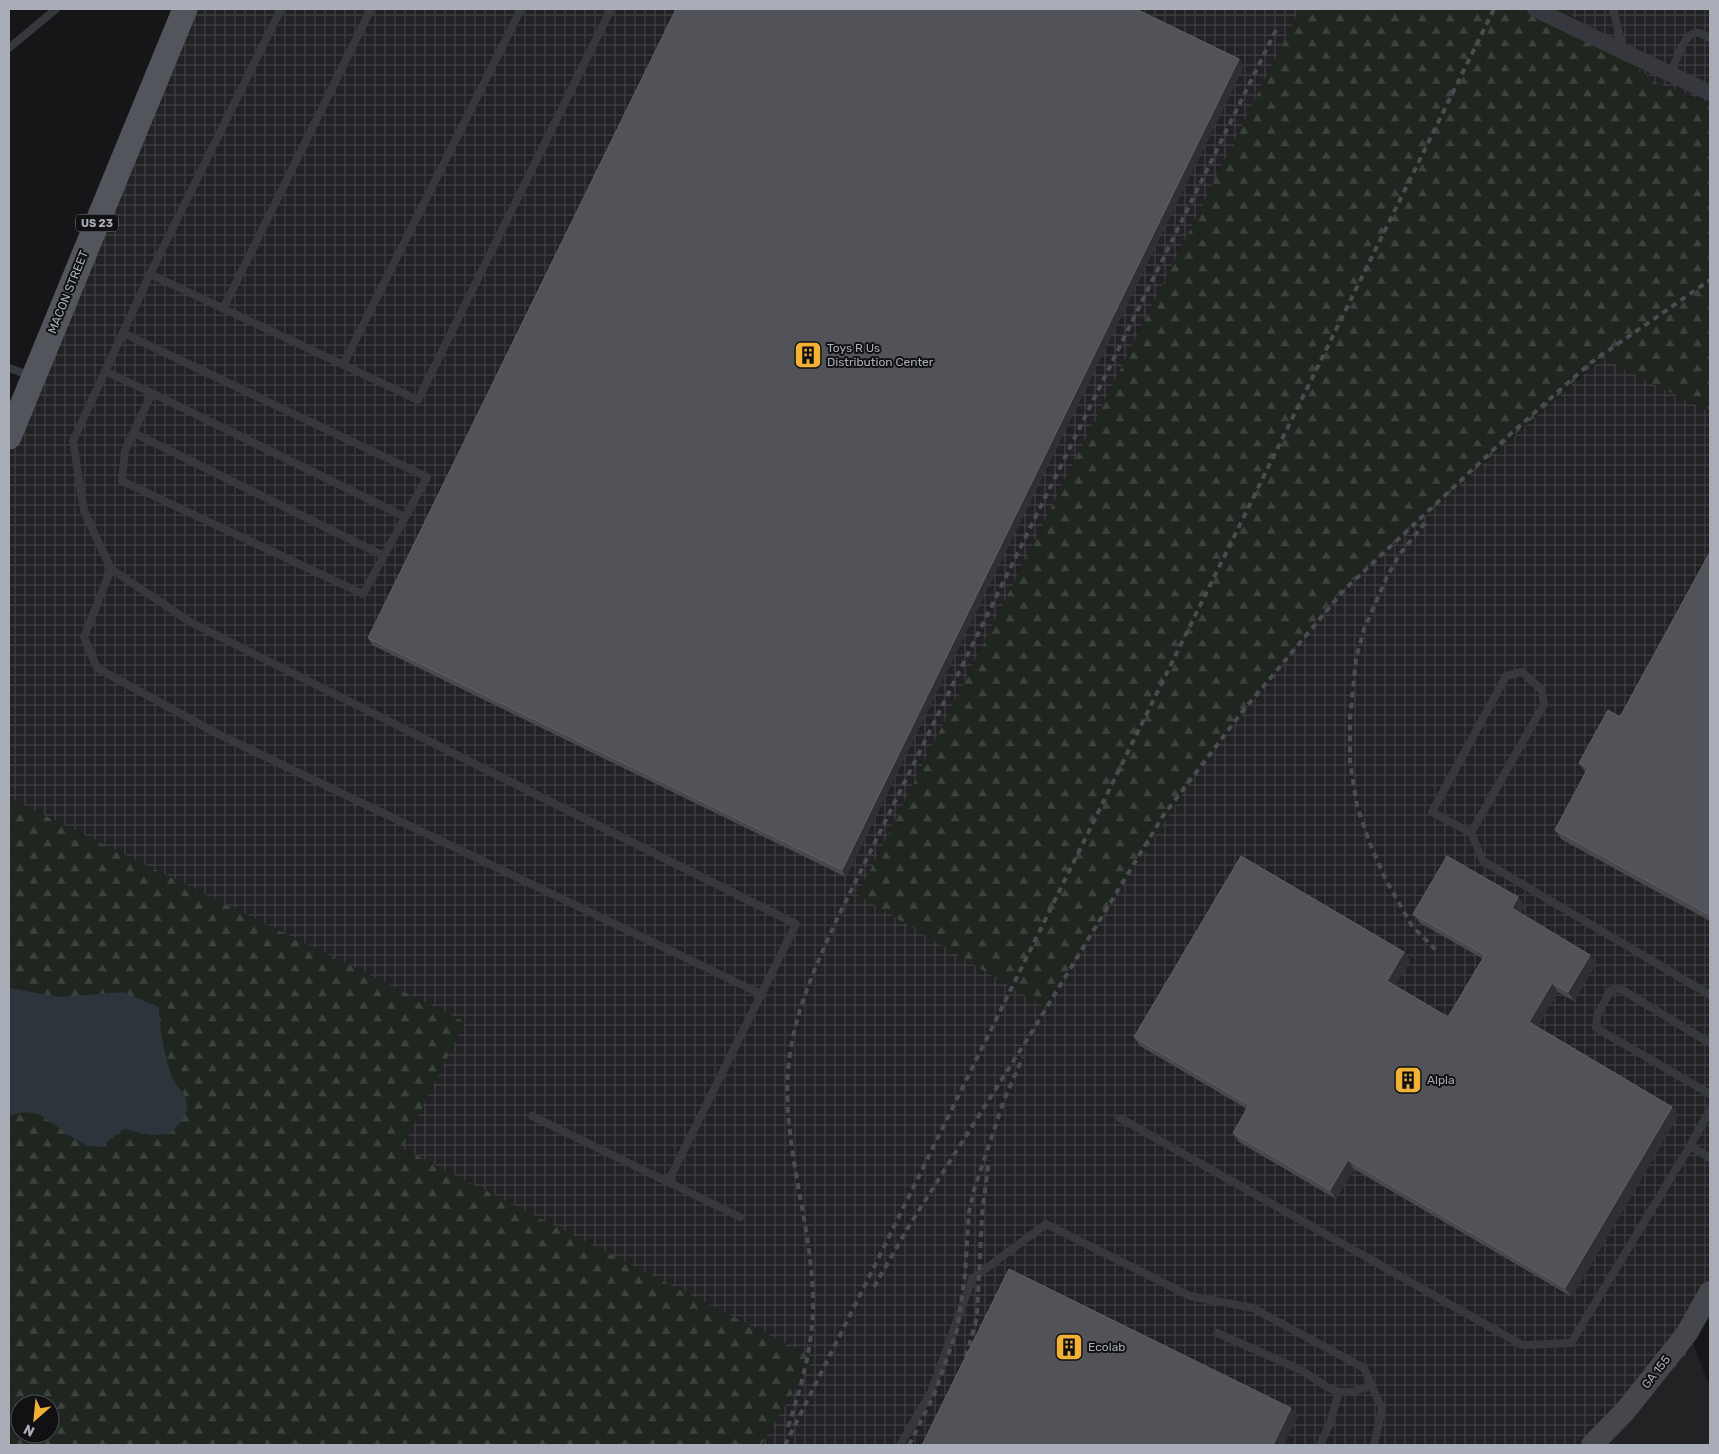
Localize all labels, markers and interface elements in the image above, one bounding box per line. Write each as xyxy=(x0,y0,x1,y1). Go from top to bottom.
road number: US 23 xyxy=(76,214,118,232)
street label: MACON STREET xyxy=(45,248,91,336)
building icon: Toys R Us Distribution Center xyxy=(793,340,823,370)
place label: Toys R Us Distribution Center xyxy=(827,341,934,369)
building icon: Alpla xyxy=(1393,1065,1423,1095)
place label: Alpla xyxy=(1427,1073,1455,1087)
building icon: Ecolab xyxy=(1054,1332,1084,1362)
place label: Ecolab xyxy=(1088,1340,1125,1354)
street label: GA 155 xyxy=(1639,1353,1673,1391)
north arrow xyxy=(10,1394,60,1444)
text: N xyxy=(21,1420,38,1440)

